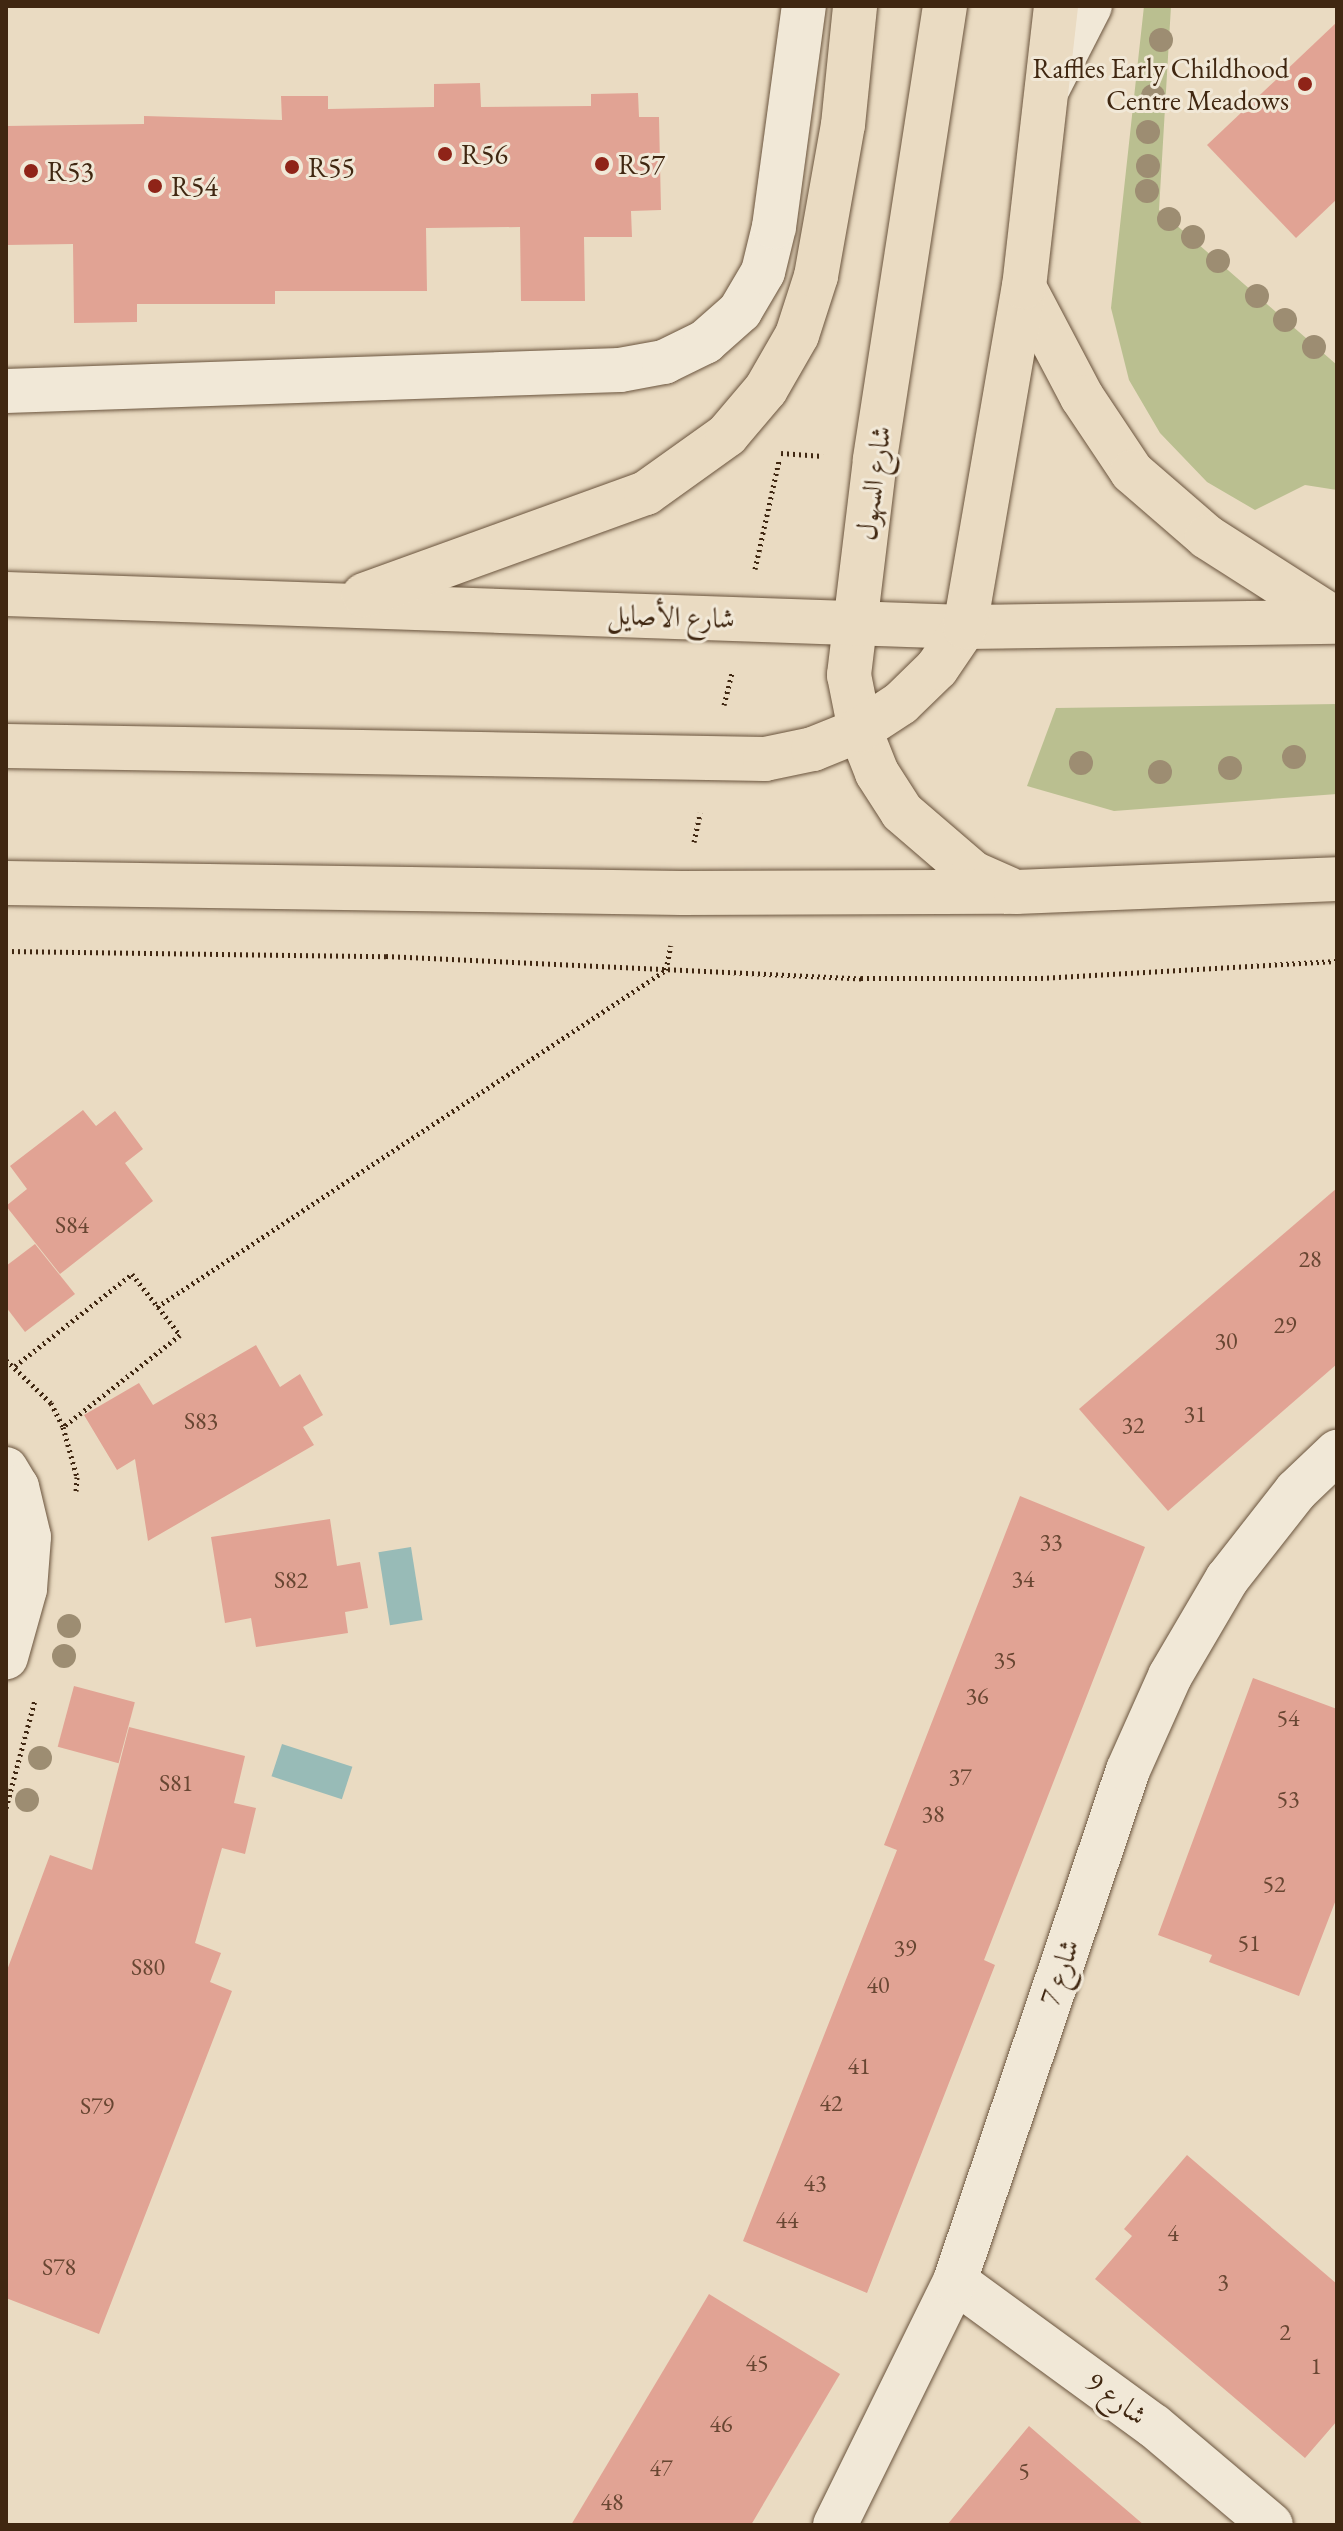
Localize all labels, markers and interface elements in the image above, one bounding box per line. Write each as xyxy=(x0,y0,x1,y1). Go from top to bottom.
place label: Raffles Early Childhood Centre Meadows xyxy=(1032,51,1289,117)
marker: Raffles Early Childhood Centre Meadows xyxy=(1296,75,1314,93)
place label: R56 xyxy=(461,137,508,171)
marker: R56 xyxy=(436,145,454,163)
place label: R57 xyxy=(618,147,665,181)
place label: R55 xyxy=(308,150,355,184)
place label: R53 xyxy=(47,154,94,188)
marker: R57 xyxy=(593,155,611,173)
marker: R55 xyxy=(283,158,301,176)
marker: R53 xyxy=(22,162,40,180)
place label: R54 xyxy=(171,169,218,203)
marker: R54 xyxy=(146,177,164,195)
street label: شارع السهول xyxy=(848,424,898,542)
street label: شارع الأصايل xyxy=(607,597,735,635)
house number: S84 xyxy=(55,1211,89,1239)
house number: 28 xyxy=(1298,1245,1322,1273)
house number: 29 xyxy=(1273,1311,1297,1339)
house number: 30 xyxy=(1214,1327,1238,1355)
house number: 31 xyxy=(1183,1400,1207,1428)
house number: S83 xyxy=(184,1407,218,1435)
house number: 32 xyxy=(1121,1411,1145,1439)
house number: 33 xyxy=(1039,1528,1063,1556)
house number: 34 xyxy=(1011,1565,1035,1593)
house number: S82 xyxy=(274,1566,308,1594)
house number: 35 xyxy=(993,1646,1017,1674)
house number: 36 xyxy=(965,1682,989,1710)
house number: 54 xyxy=(1276,1704,1300,1732)
house number: 37 xyxy=(948,1763,972,1791)
house number: S81 xyxy=(159,1769,193,1797)
house number: 53 xyxy=(1276,1785,1300,1813)
house number: 38 xyxy=(921,1800,945,1828)
house number: 52 xyxy=(1262,1870,1286,1898)
house number: 51 xyxy=(1237,1929,1261,1957)
house number: 39 xyxy=(893,1934,917,1962)
street label: شارع 7 xyxy=(1032,1935,1086,2009)
house number: S80 xyxy=(131,1953,165,1981)
house number: 40 xyxy=(866,1971,890,1999)
house number: 41 xyxy=(847,2052,871,2080)
house number: 42 xyxy=(819,2089,843,2117)
house number: S79 xyxy=(80,2092,114,2120)
house number: 43 xyxy=(803,2169,827,2197)
house number: 44 xyxy=(775,2206,799,2234)
house number: 4 xyxy=(1167,2219,1179,2247)
house number: S78 xyxy=(42,2253,76,2281)
house number: 3 xyxy=(1217,2268,1229,2296)
house number: 2 xyxy=(1279,2318,1291,2346)
house number: 45 xyxy=(745,2349,769,2377)
house number: 1 xyxy=(1310,2352,1322,2380)
street label: شارع 9 xyxy=(1080,2364,1154,2432)
house number: 46 xyxy=(709,2410,733,2438)
house number: 47 xyxy=(649,2454,673,2482)
house number: 5 xyxy=(1018,2457,1030,2485)
house number: 48 xyxy=(600,2488,624,2516)

